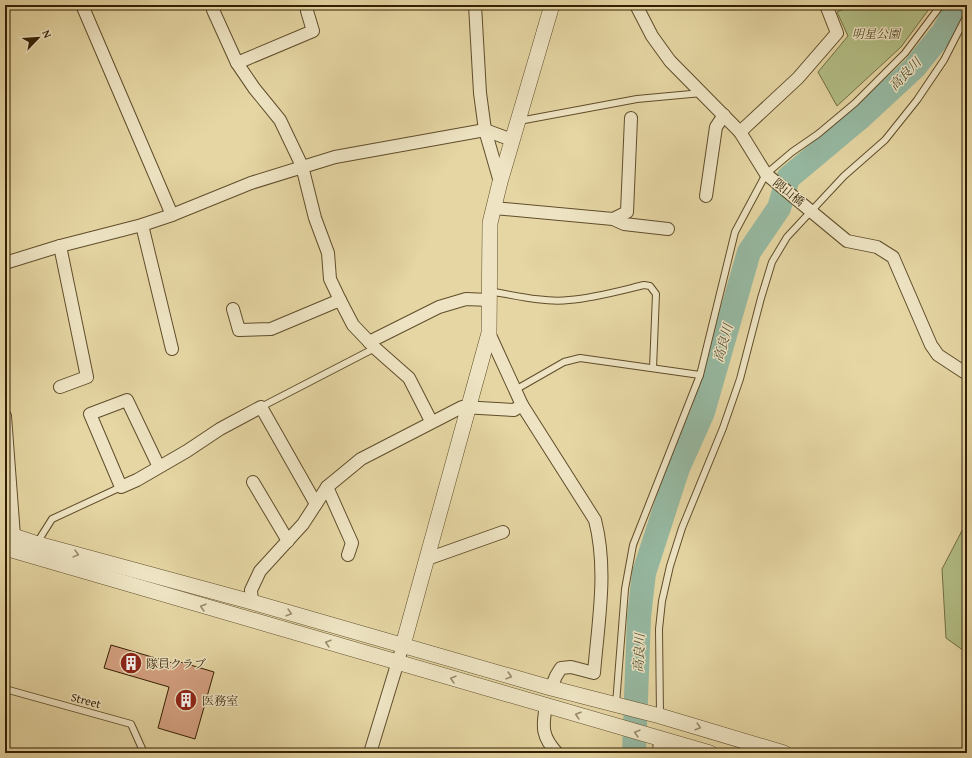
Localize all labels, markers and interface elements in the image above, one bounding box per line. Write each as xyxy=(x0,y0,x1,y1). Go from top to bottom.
north arrow xyxy=(18,18,58,58)
park label: 明星公園 xyxy=(852,25,902,42)
text: N xyxy=(38,27,56,41)
water label: 高良川 xyxy=(885,52,927,95)
street label: 隈山橋 xyxy=(770,174,808,210)
water label: 高良川 xyxy=(708,320,738,364)
one-way arrow xyxy=(72,549,79,558)
one-way arrow xyxy=(200,603,207,612)
one-way arrow xyxy=(286,608,293,616)
water label: 高良川 xyxy=(628,631,650,673)
one-way arrow xyxy=(325,639,332,648)
building icon: 隊員クラブ xyxy=(118,650,144,676)
place label: 隊員クラブ xyxy=(146,655,206,672)
one-way arrow xyxy=(505,671,512,680)
one-way arrow xyxy=(450,675,457,684)
building icon: 医務室 xyxy=(173,687,199,713)
street label: Street xyxy=(69,688,104,712)
place label: 医務室 xyxy=(202,692,238,709)
one-way arrow xyxy=(575,712,581,720)
one-way arrow xyxy=(694,722,701,731)
one-way arrow xyxy=(634,729,641,738)

